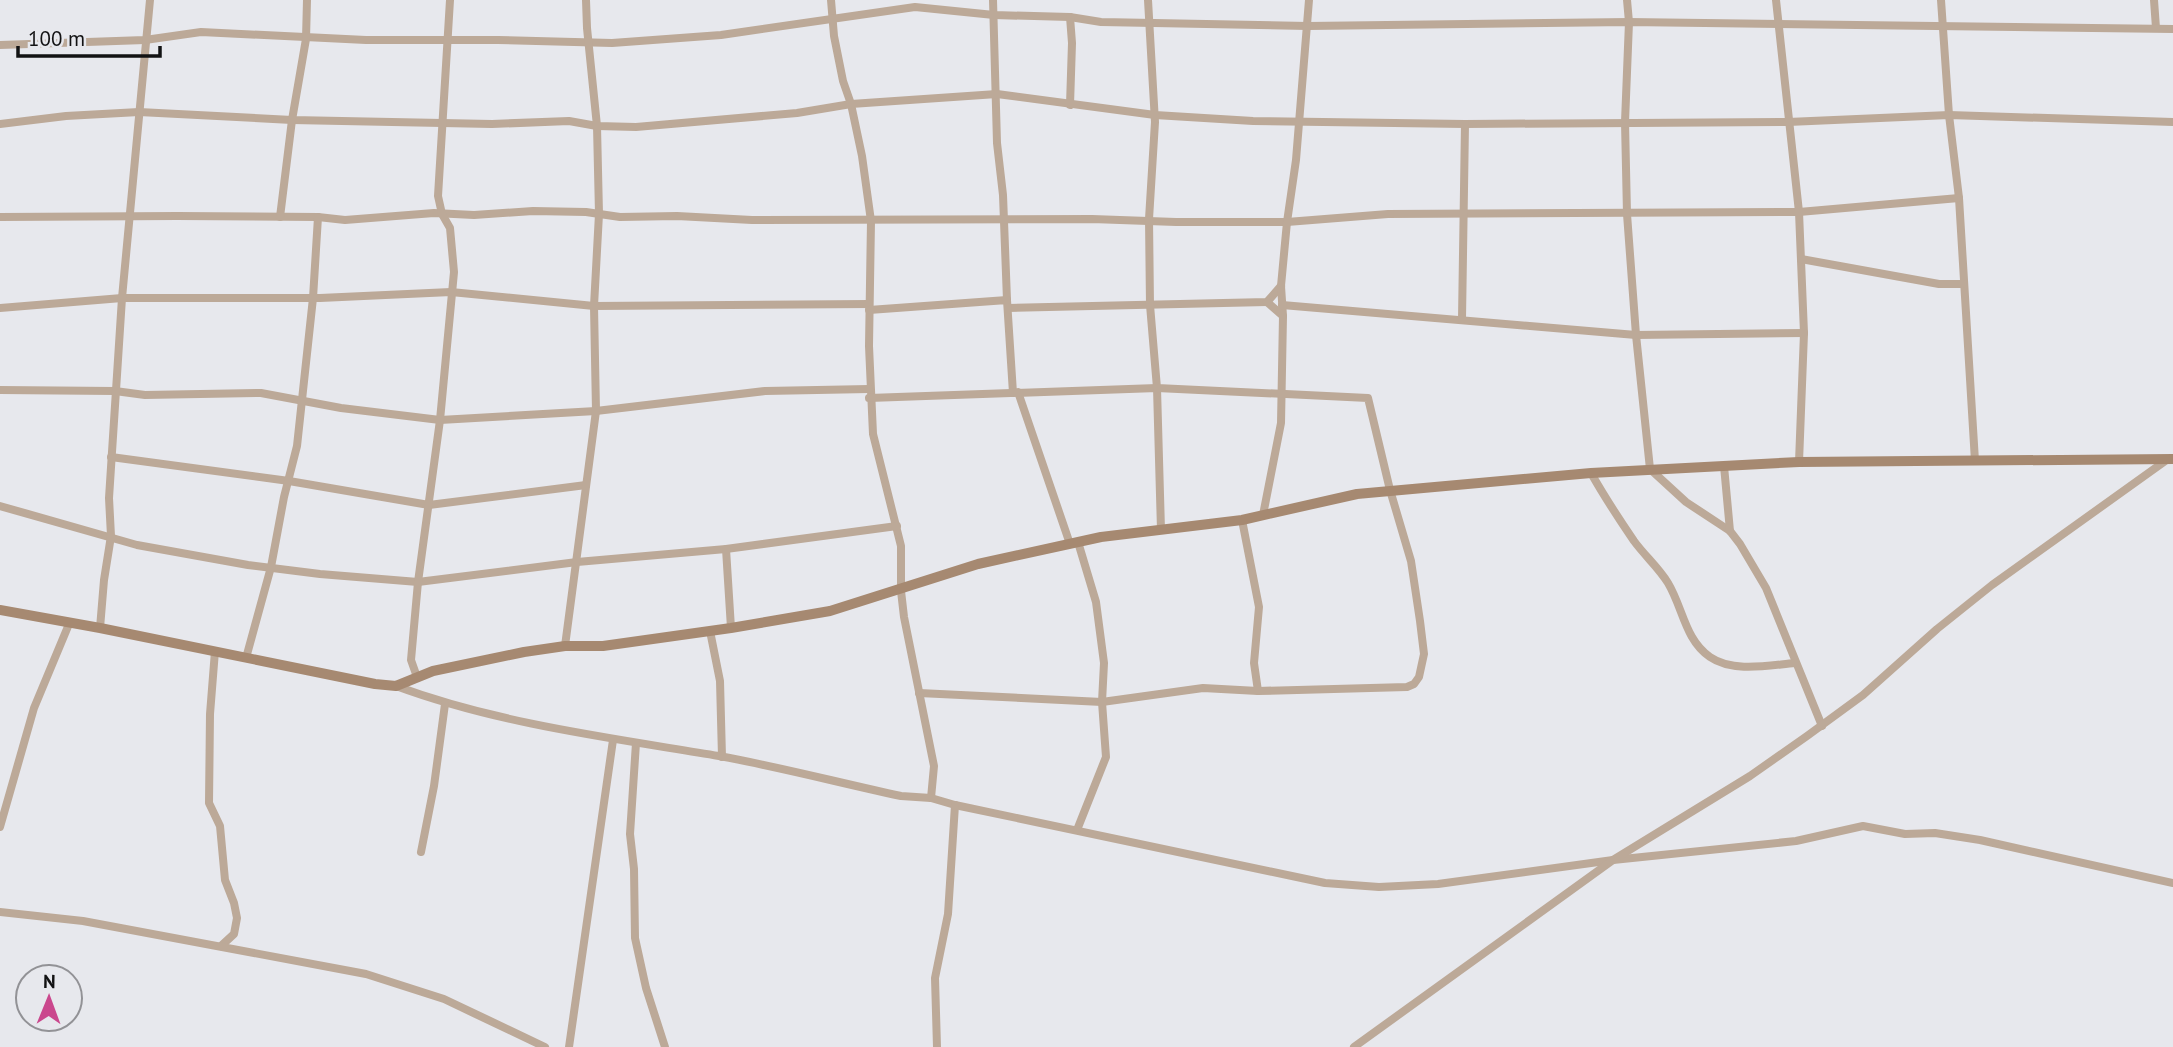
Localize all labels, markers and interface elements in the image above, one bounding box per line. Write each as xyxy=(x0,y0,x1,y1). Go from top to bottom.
scale bar xyxy=(18,14,159,58)
text: 100 m xyxy=(28,25,85,52)
north arrow xyxy=(14,963,84,1033)
text: N xyxy=(43,969,56,993)

